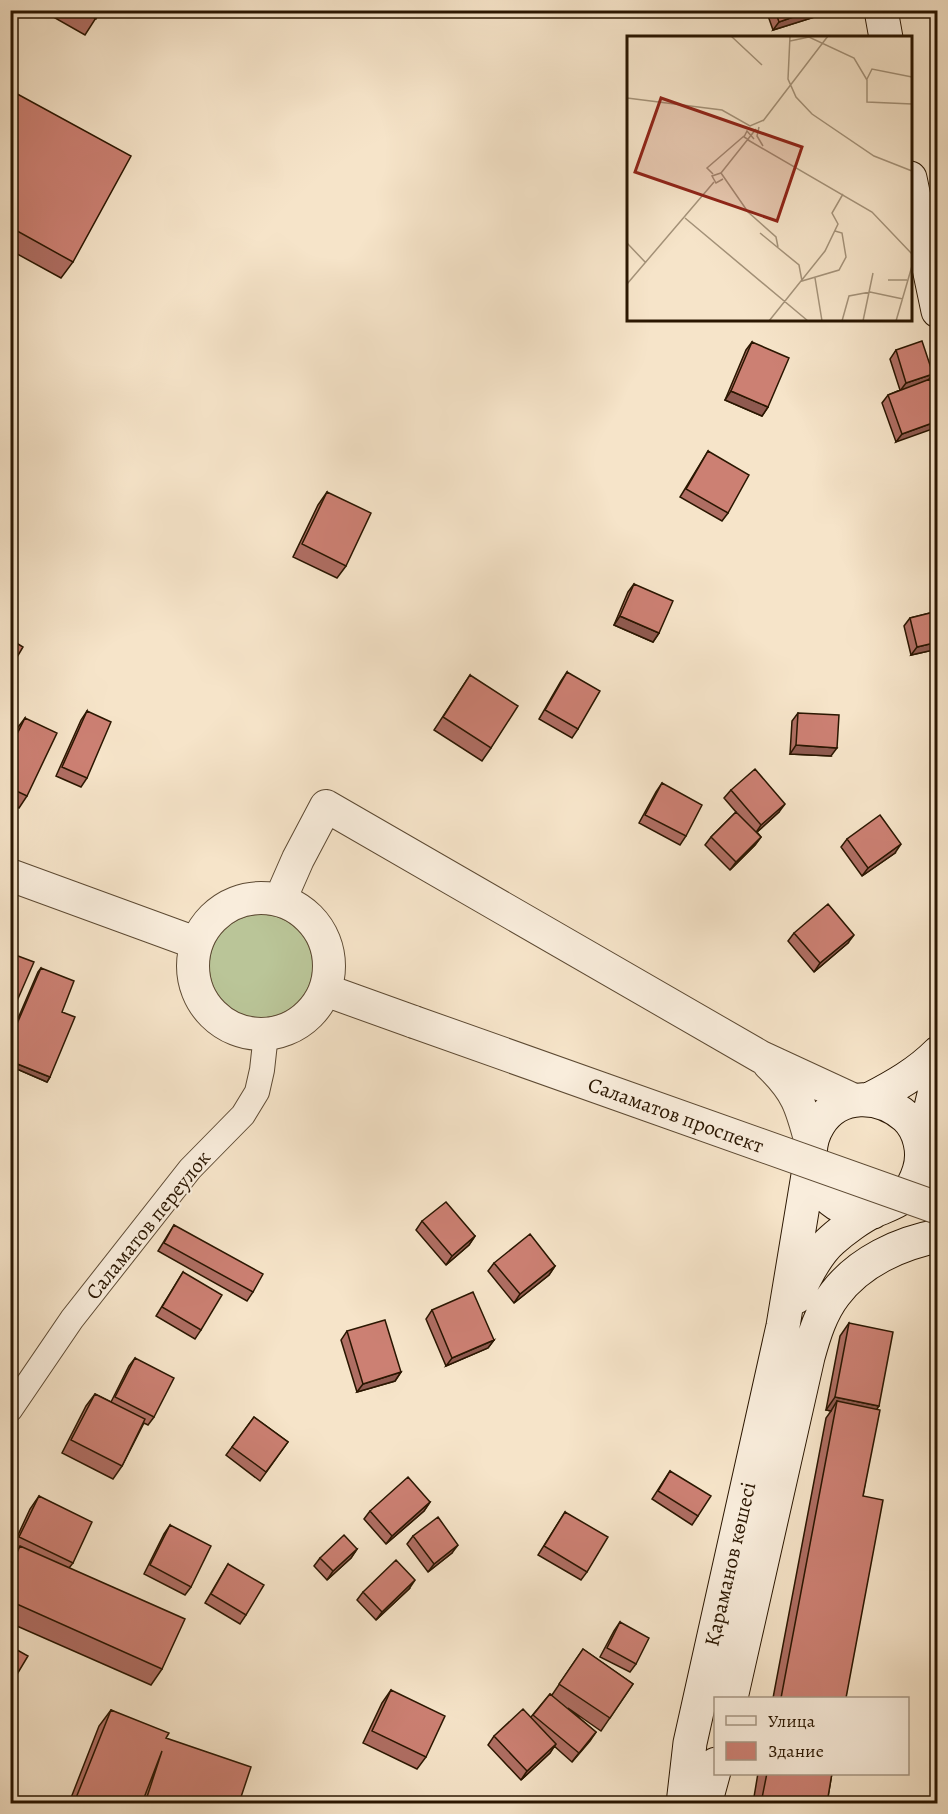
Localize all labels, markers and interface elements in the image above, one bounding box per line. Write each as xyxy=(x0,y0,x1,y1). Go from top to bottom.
inset map xyxy=(627,36,912,321)
street label: Саламатов проспект xyxy=(584,1070,768,1160)
street label: Саламатов переулок xyxy=(79,1144,217,1305)
street label: Қараманов көшесі xyxy=(698,1479,763,1649)
legend xyxy=(714,1697,909,1775)
text: Улица xyxy=(768,1709,816,1733)
text: Здание xyxy=(768,1739,824,1763)

